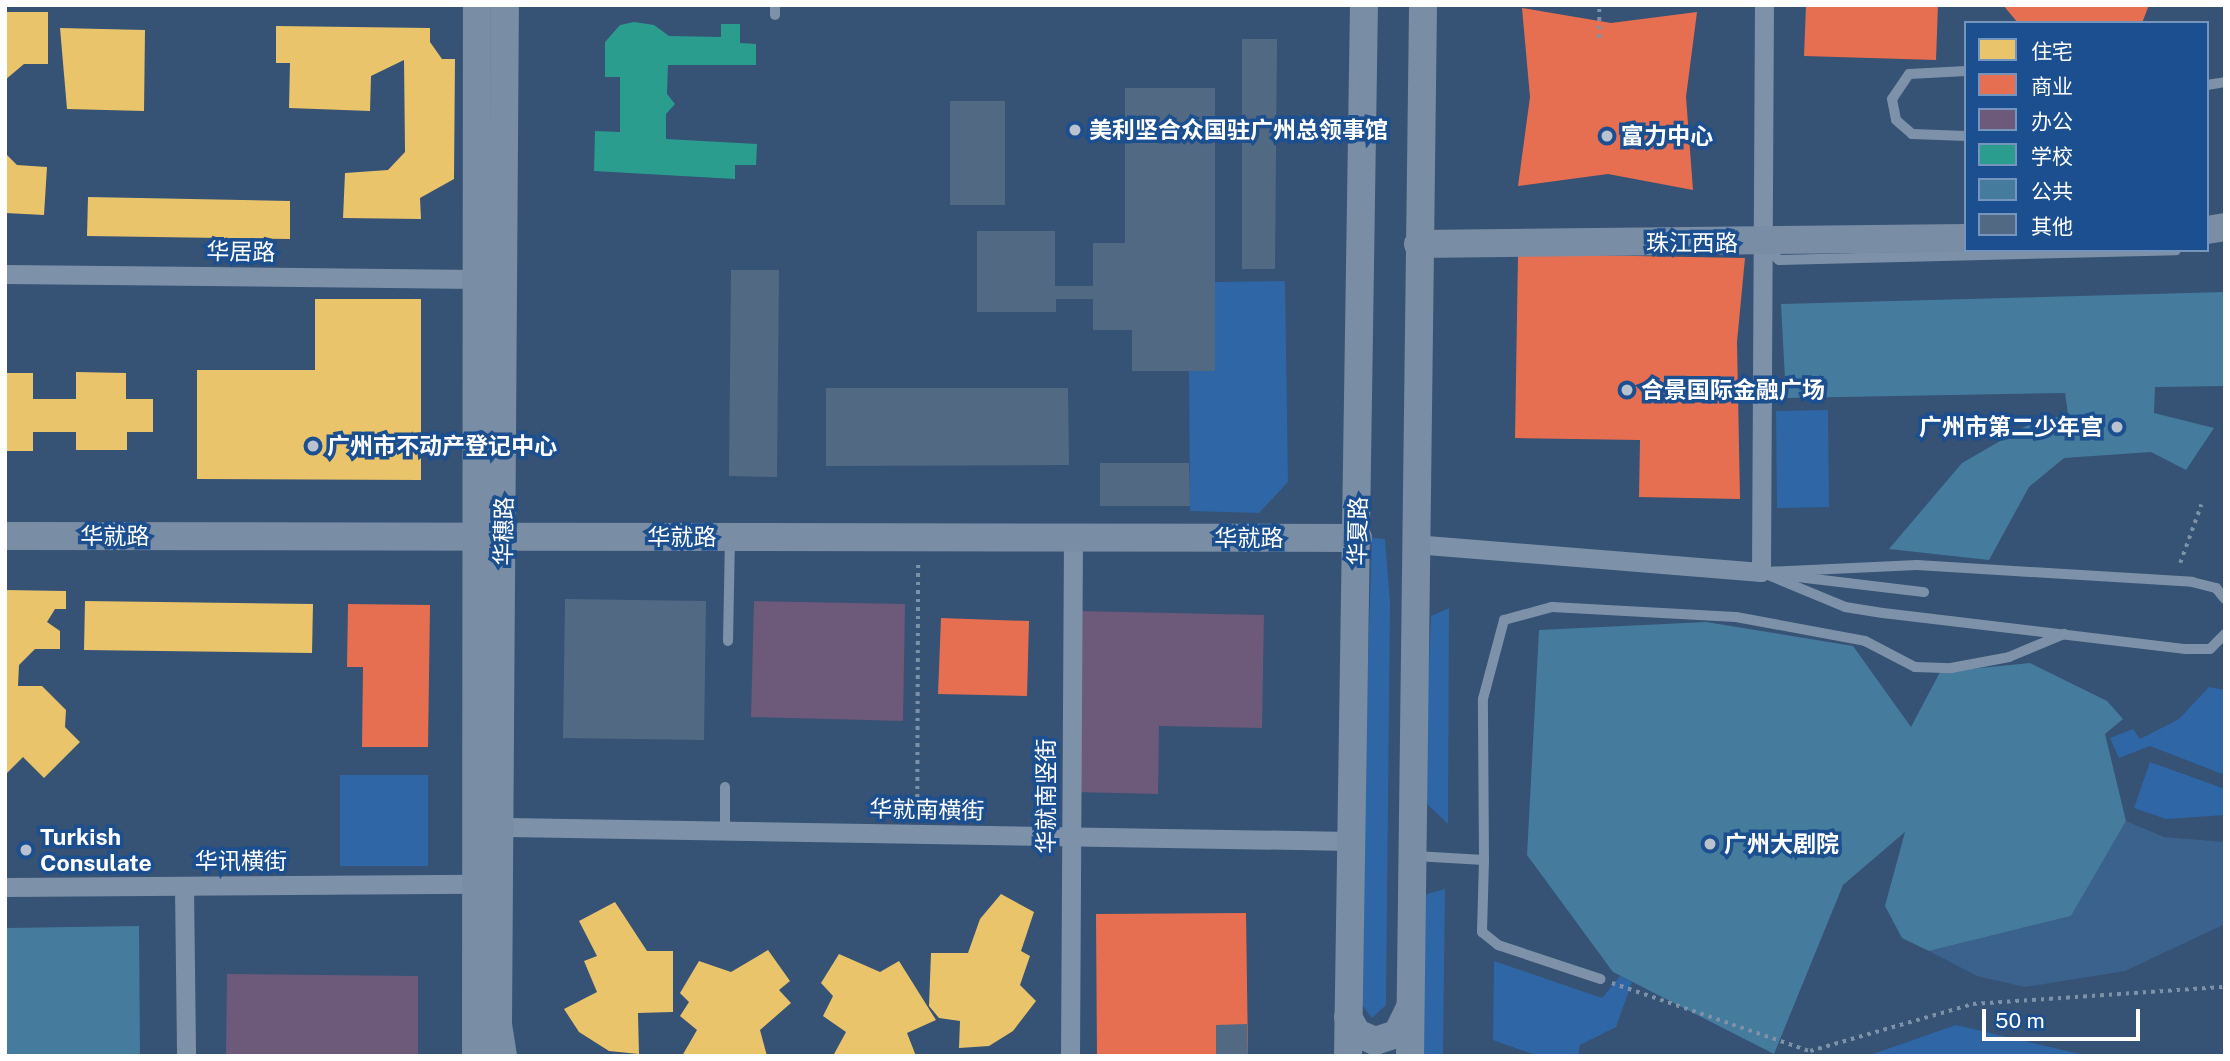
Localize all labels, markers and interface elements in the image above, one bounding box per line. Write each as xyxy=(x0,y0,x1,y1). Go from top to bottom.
legend xyxy=(1964,21,2209,252)
text: 住宅 xyxy=(2031,39,2073,64)
text: 商业 xyxy=(2031,74,2073,99)
text: 办公 xyxy=(2031,109,2073,134)
place label: 美利坚合众国驻广州总领事馆 xyxy=(1089,116,1388,144)
marker: 美利坚合众国驻广州总领事馆 xyxy=(1067,122,1083,138)
place label: 富力中心 xyxy=(1621,122,1713,150)
marker: 富力中心 xyxy=(1599,128,1615,144)
text: 学校 xyxy=(2031,144,2073,169)
text: 公共 xyxy=(2031,179,2073,204)
text: 其他 xyxy=(2031,214,2073,239)
street label: 珠江西路 xyxy=(1646,229,1738,257)
street label: 华居路 xyxy=(206,238,276,266)
place label: 合景国际金融广场 xyxy=(1641,376,1825,404)
marker: 合景国际金融广场 xyxy=(1619,382,1635,398)
place label: 广州市第二少年宫 xyxy=(1919,413,2103,441)
marker: 广州市第二少年宫 xyxy=(2109,419,2125,435)
place label: 广州市不动产登记中心 xyxy=(327,432,557,460)
marker: 广州市不动产登记中心 xyxy=(305,438,321,454)
street label: 华穗路 xyxy=(490,496,518,566)
street label: 华夏路 xyxy=(1344,496,1372,566)
street label: 华就路 xyxy=(81,522,149,550)
street label: 华就路 xyxy=(648,523,716,551)
street label: 华就路 xyxy=(1215,524,1283,552)
street label: 华就南竖街 xyxy=(1032,739,1060,853)
street label: 华就南横街 xyxy=(869,795,985,825)
place label: Turkish Consulate xyxy=(40,823,152,877)
place label: 广州大剧院 xyxy=(1724,830,1839,858)
marker: 广州大剧院 xyxy=(1702,836,1718,852)
marker: Turkish Consulate xyxy=(18,842,34,858)
street label: 华讯横街 xyxy=(195,847,287,875)
scale bar xyxy=(1985,995,2142,1038)
text: 50 m xyxy=(1995,1008,2045,1033)

